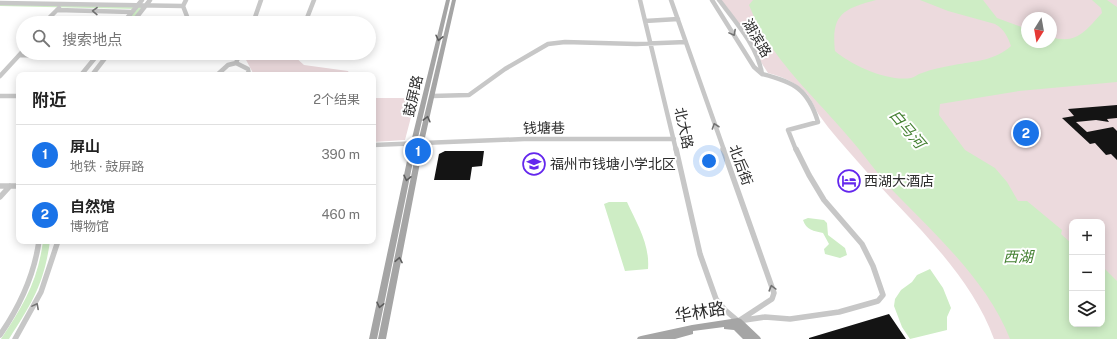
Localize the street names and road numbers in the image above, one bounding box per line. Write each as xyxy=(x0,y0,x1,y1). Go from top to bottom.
street label: 湖滨路 xyxy=(739,16,775,60)
street label: 鼓屏路 xyxy=(400,74,426,118)
street label: 北大路 xyxy=(672,106,696,150)
street label: 钱塘巷 xyxy=(523,120,565,136)
street label: 北后街 xyxy=(726,143,756,187)
street label: 华林路 xyxy=(673,298,727,326)

